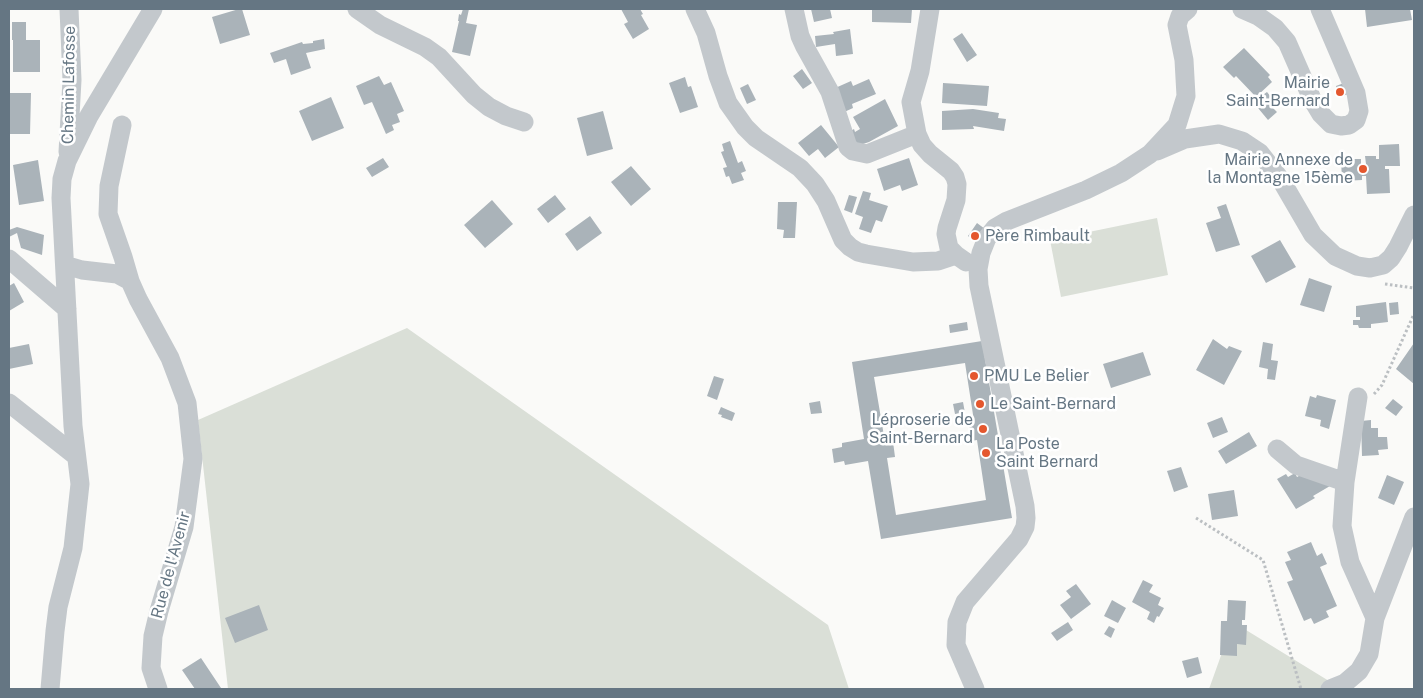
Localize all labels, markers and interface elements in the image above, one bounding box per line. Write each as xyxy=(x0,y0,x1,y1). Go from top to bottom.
street label: Chemin Lafosse xyxy=(58,26,80,144)
place label: Mairie Saint-Bernard xyxy=(1226,73,1330,111)
marker: Mairie Saint-Bernard xyxy=(1334,86,1346,98)
place label: Mairie Annexe de la Montagne 15ème xyxy=(1208,150,1353,188)
marker: Mairie Annexe de la Montagne 15ème xyxy=(1357,163,1369,175)
place label: Père Rimbault xyxy=(985,226,1090,246)
marker: Père Rimbault xyxy=(969,230,981,242)
place label: PMU Le Belier xyxy=(984,366,1089,386)
marker: PMU Le Belier xyxy=(968,370,980,382)
place label: Le Saint-Bernard xyxy=(990,394,1116,414)
marker: Le Saint-Bernard xyxy=(974,398,986,410)
place label: Léproserie de Saint-Bernard xyxy=(869,410,973,448)
marker: Léproserie de Saint-Bernard xyxy=(977,423,989,435)
place label: La Poste Saint Bernard xyxy=(996,434,1098,472)
marker: La Poste Saint Bernard xyxy=(980,447,992,459)
street label: Rue de l'Avenir xyxy=(147,509,195,621)

